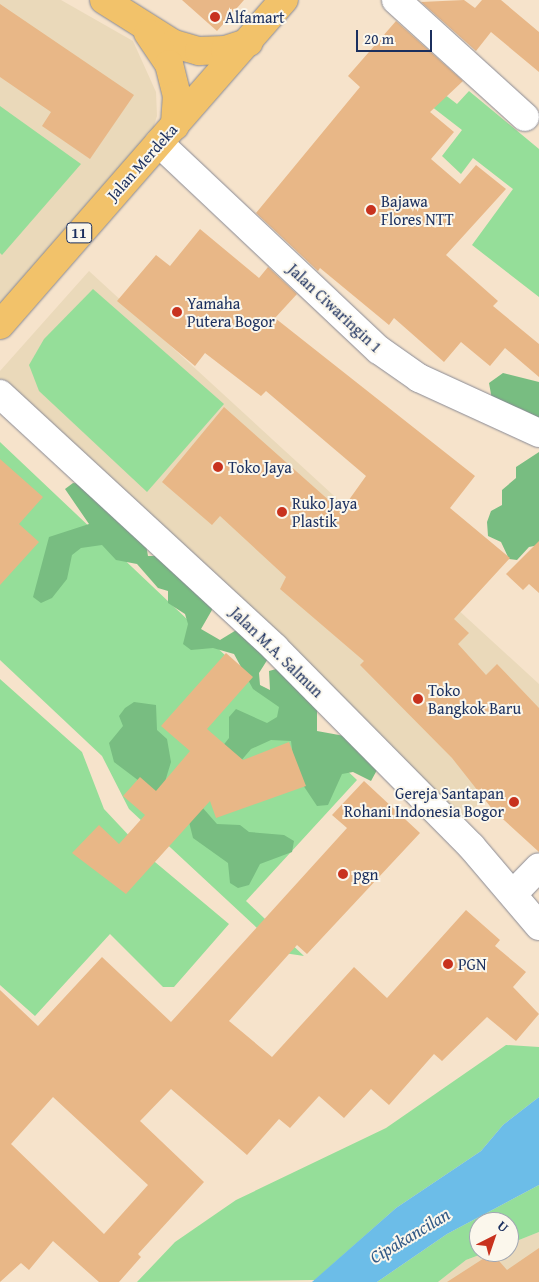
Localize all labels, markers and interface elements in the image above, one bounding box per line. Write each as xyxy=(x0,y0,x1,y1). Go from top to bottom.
place label: Alfamart xyxy=(225,7,285,27)
marker: Alfamart xyxy=(209,11,221,23)
scale bar xyxy=(359,20,435,52)
text: 20 m xyxy=(364,28,394,49)
street label: Jalan Merdeka xyxy=(103,120,181,204)
place label: Bajawa Flores NTT xyxy=(381,191,454,229)
marker: Bajawa Flores NTT xyxy=(365,204,377,216)
road number: 11 xyxy=(65,220,93,246)
street label: Jalan Ciwaringin 1 xyxy=(284,259,386,357)
place label: Yamaha Putera Bogor xyxy=(187,293,275,331)
marker: Yamaha Putera Bogor xyxy=(171,306,183,318)
place label: Toko Jaya xyxy=(228,457,292,477)
marker: Toko Jaya xyxy=(212,461,224,473)
place label: Ruko Jaya Plastik xyxy=(292,493,357,531)
marker: Ruko Jaya Plastik xyxy=(276,506,288,518)
street label: Jalan M.A. Salmun xyxy=(227,603,327,701)
place label: Toko Bangkok Baru xyxy=(428,680,521,718)
marker: Toko Bangkok Baru xyxy=(412,693,424,705)
place label: Gereja Santapan Rohani Indonesia Bogor xyxy=(344,783,504,821)
marker: Gereja Santapan Rohani Indonesia Bogor xyxy=(508,796,520,808)
place label: pgn xyxy=(353,864,379,884)
marker: pgn xyxy=(337,868,349,880)
place label: PGN xyxy=(458,954,486,974)
marker: PGN xyxy=(442,958,454,970)
water label: Cipakancilan xyxy=(366,1204,454,1268)
north arrow xyxy=(469,1212,519,1262)
text: U xyxy=(493,1216,513,1237)

